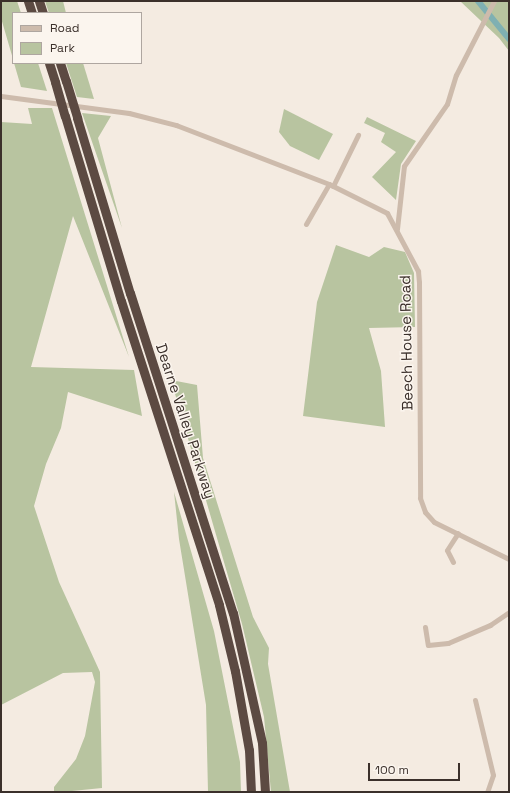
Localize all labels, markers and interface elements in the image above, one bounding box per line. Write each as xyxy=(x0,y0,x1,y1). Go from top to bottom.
legend xyxy=(12,12,142,64)
text: Road xyxy=(50,20,79,36)
text: Park xyxy=(50,40,75,56)
street label: Beech House Road xyxy=(396,275,416,411)
street label: Dearne Valley Parkway xyxy=(152,341,220,501)
scale bar xyxy=(370,755,462,781)
text: 100 m xyxy=(375,762,409,778)

